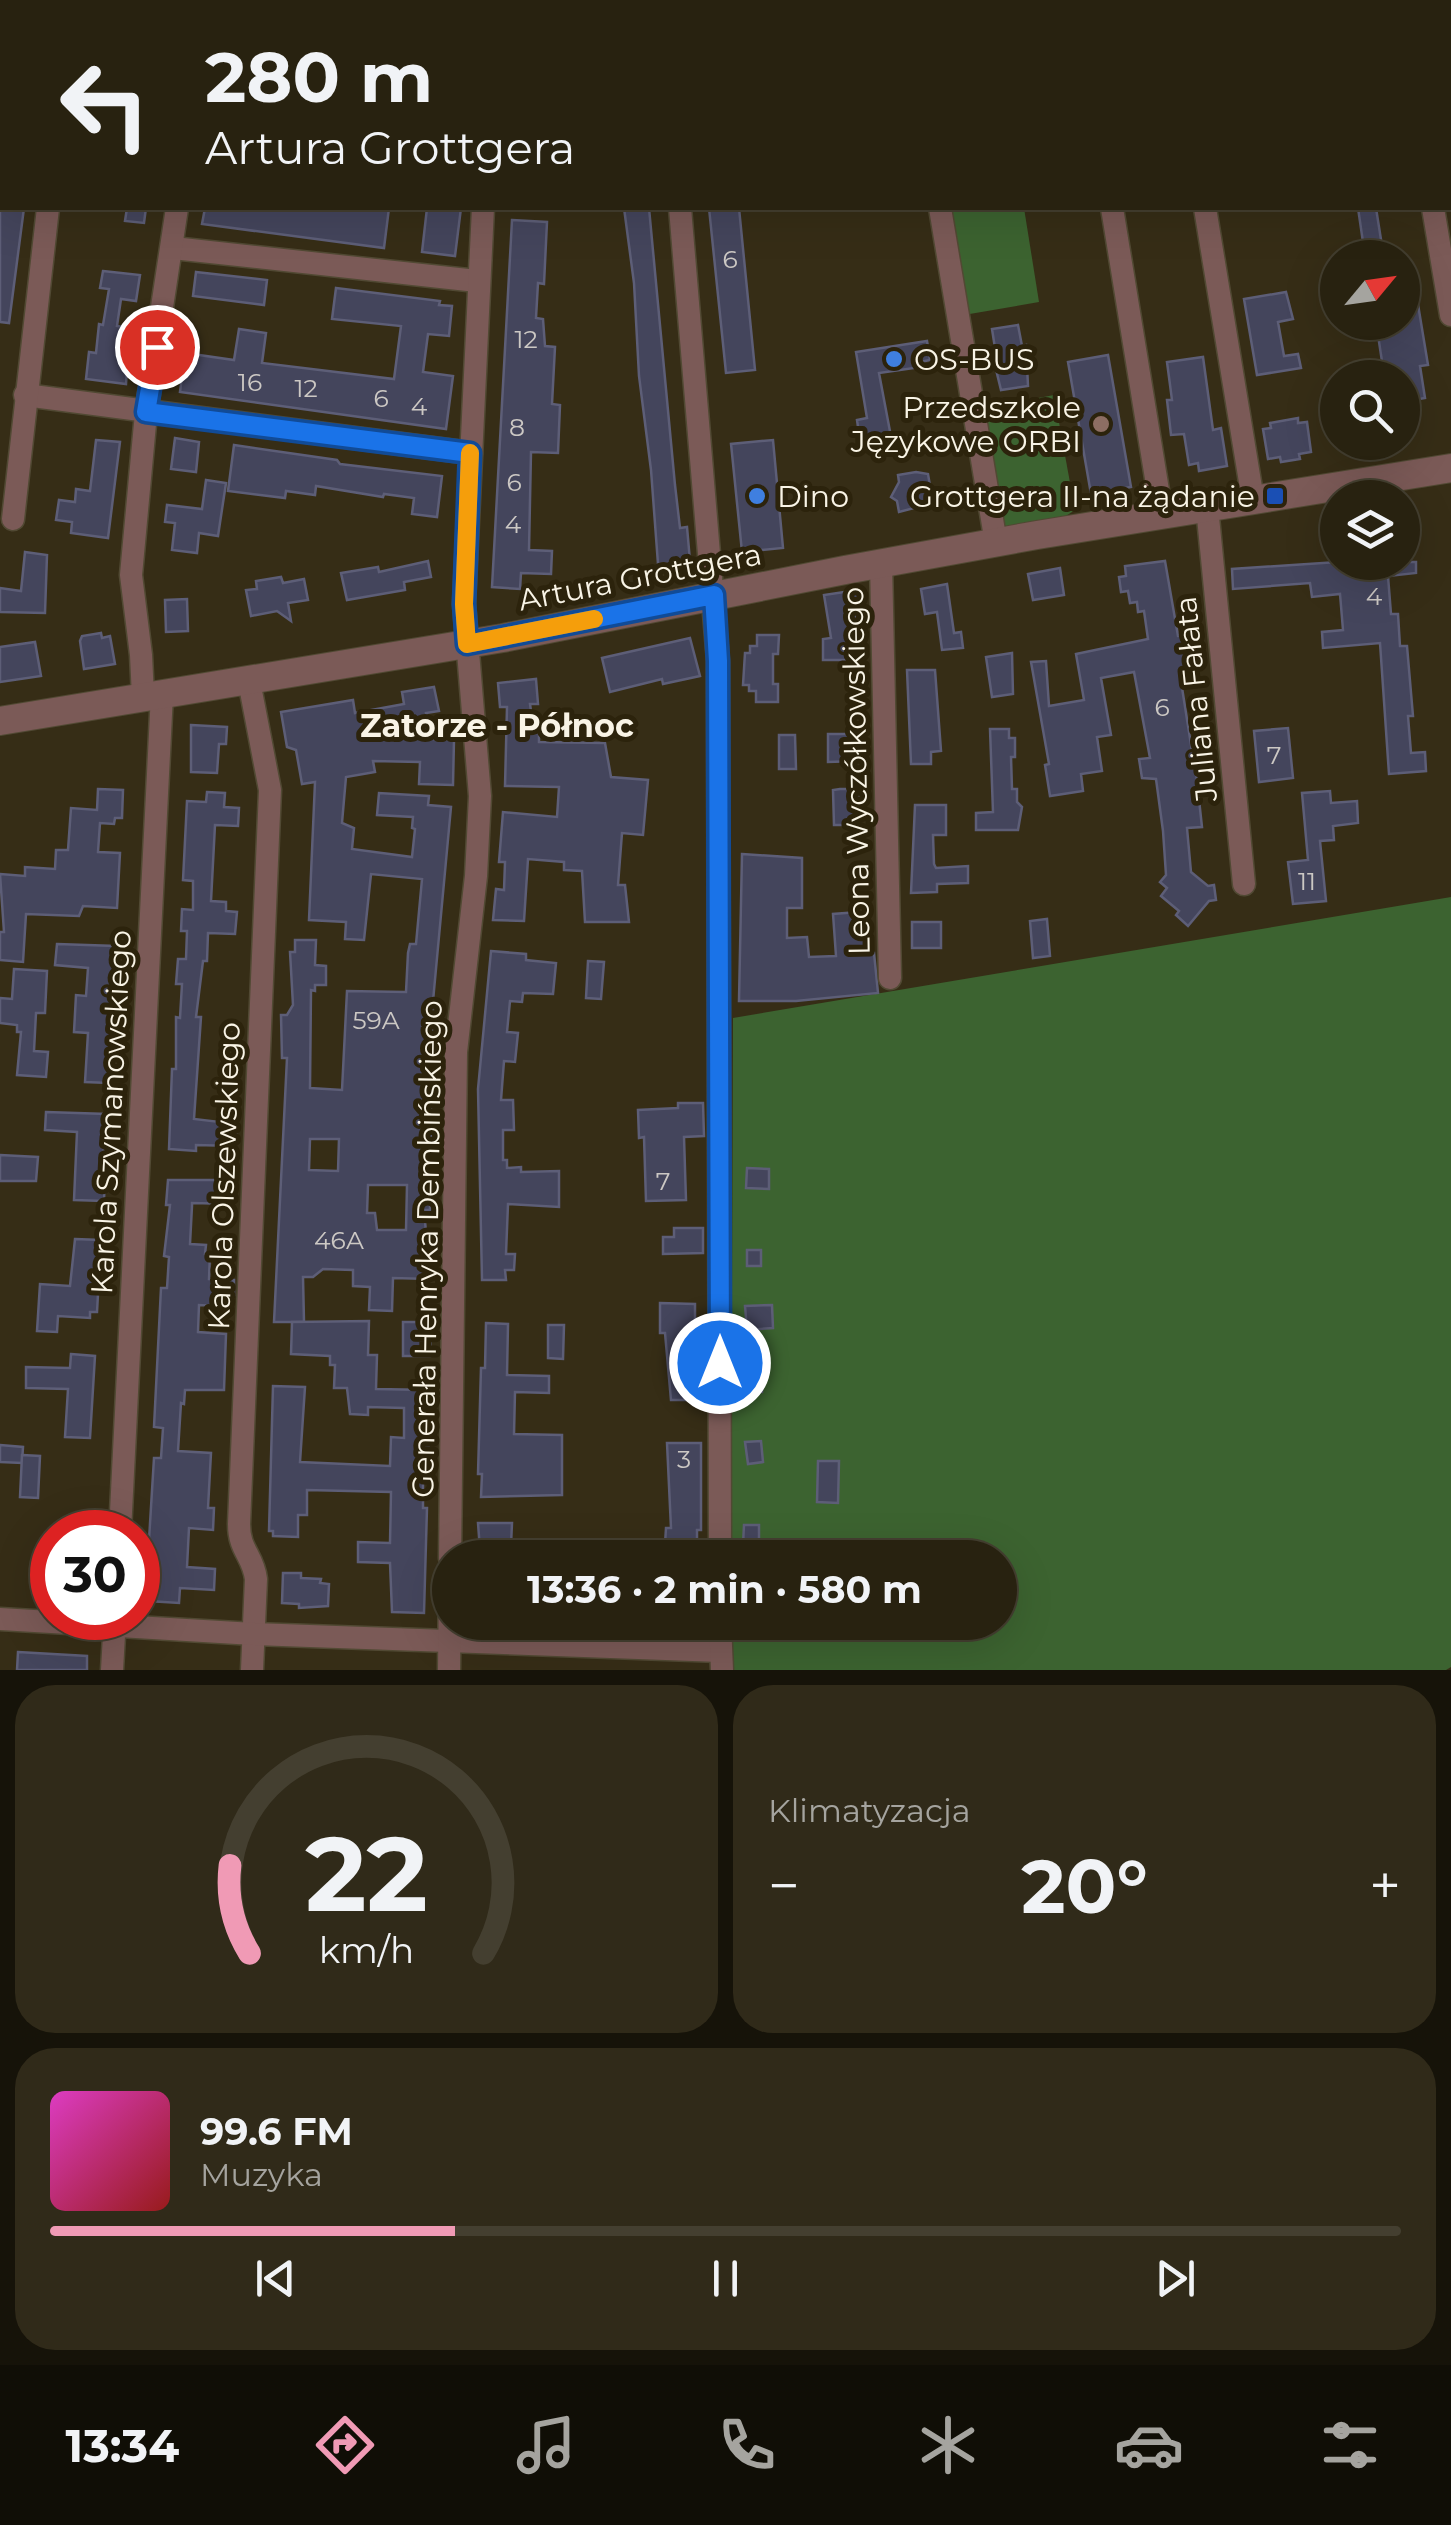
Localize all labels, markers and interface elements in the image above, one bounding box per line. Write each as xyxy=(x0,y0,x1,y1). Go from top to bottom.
text: 280 m xyxy=(205,34,433,120)
icon: left xyxy=(40,40,170,170)
text: Artura Grottgera xyxy=(205,120,575,175)
north arrow xyxy=(1320,240,1420,340)
map controls xyxy=(1320,240,1420,580)
house number: 6 xyxy=(722,244,738,274)
pin xyxy=(115,305,200,390)
icon: arrive xyxy=(130,320,185,375)
house number: 12 xyxy=(514,324,538,354)
place label: OS-BUS xyxy=(914,341,1034,378)
marker: OS-BUS xyxy=(883,348,905,370)
button: search xyxy=(1320,360,1420,460)
house number: 16 xyxy=(238,367,262,397)
house number: 12 xyxy=(294,373,318,403)
house number: 6 xyxy=(373,383,389,413)
place label: Przedszkole Językowe ORBI xyxy=(850,389,1081,460)
house number: 4 xyxy=(411,391,428,421)
house number: 8 xyxy=(509,412,525,442)
marker: Przedszkole Językowe ORBI xyxy=(1090,413,1112,435)
house number: 6 xyxy=(506,467,522,497)
place label: Dino xyxy=(777,478,849,515)
place label: Grottgera II-na żądanie xyxy=(910,478,1255,515)
button: layers xyxy=(1320,480,1420,580)
marker: Dino xyxy=(746,485,768,507)
marker: Grottgera II-na żądanie xyxy=(1264,485,1286,507)
house number: 4 xyxy=(505,509,522,539)
street label: Artura Grottgera xyxy=(515,535,765,619)
house number: 4 xyxy=(1366,581,1383,611)
street label: Leona Wyczółkowskiego xyxy=(834,587,878,955)
street label: Juliana Fałata xyxy=(1167,594,1225,805)
house number: 6 xyxy=(1154,692,1170,722)
district label: Zatorze - Północ xyxy=(360,706,634,745)
house number: 7 xyxy=(1267,740,1281,770)
house number: 11 xyxy=(1298,866,1316,896)
street label: Karola Szymanowskiego xyxy=(83,929,139,1295)
street label: Generała Henryka Dembińskiego xyxy=(404,1000,450,1498)
house number: 59A xyxy=(352,1005,400,1035)
street label: Karola Olszewskiego xyxy=(200,1022,248,1330)
house number: 7 xyxy=(656,1166,670,1196)
house number: 46A xyxy=(314,1225,364,1255)
position arrow xyxy=(668,1311,772,1415)
house number: 3 xyxy=(677,1444,691,1474)
speed limit sign: 30 xyxy=(30,1510,160,1640)
text: 13:36 · 2 min · 580 m xyxy=(527,1566,922,1613)
text: Klimatyzacja xyxy=(768,1791,971,1830)
text: 22 xyxy=(305,1810,428,1937)
text: 20° xyxy=(1021,1840,1148,1932)
text: − xyxy=(768,1852,800,1919)
text: + xyxy=(1369,1852,1401,1919)
text: km/h xyxy=(319,1928,414,1972)
text: 99.6 FM xyxy=(200,2108,353,2155)
text: Muzyka xyxy=(200,2155,323,2194)
icon: previous xyxy=(248,2251,303,2306)
icon: pause xyxy=(698,2251,753,2306)
icon: next xyxy=(1148,2251,1203,2306)
icon: directions xyxy=(310,2410,380,2480)
icon: music xyxy=(511,2410,581,2480)
icon: phone xyxy=(712,2410,782,2480)
icon: climate xyxy=(913,2410,983,2480)
icon: car xyxy=(1114,2410,1184,2480)
icon: filters xyxy=(1315,2410,1385,2480)
text: 13:34 xyxy=(66,2418,179,2473)

